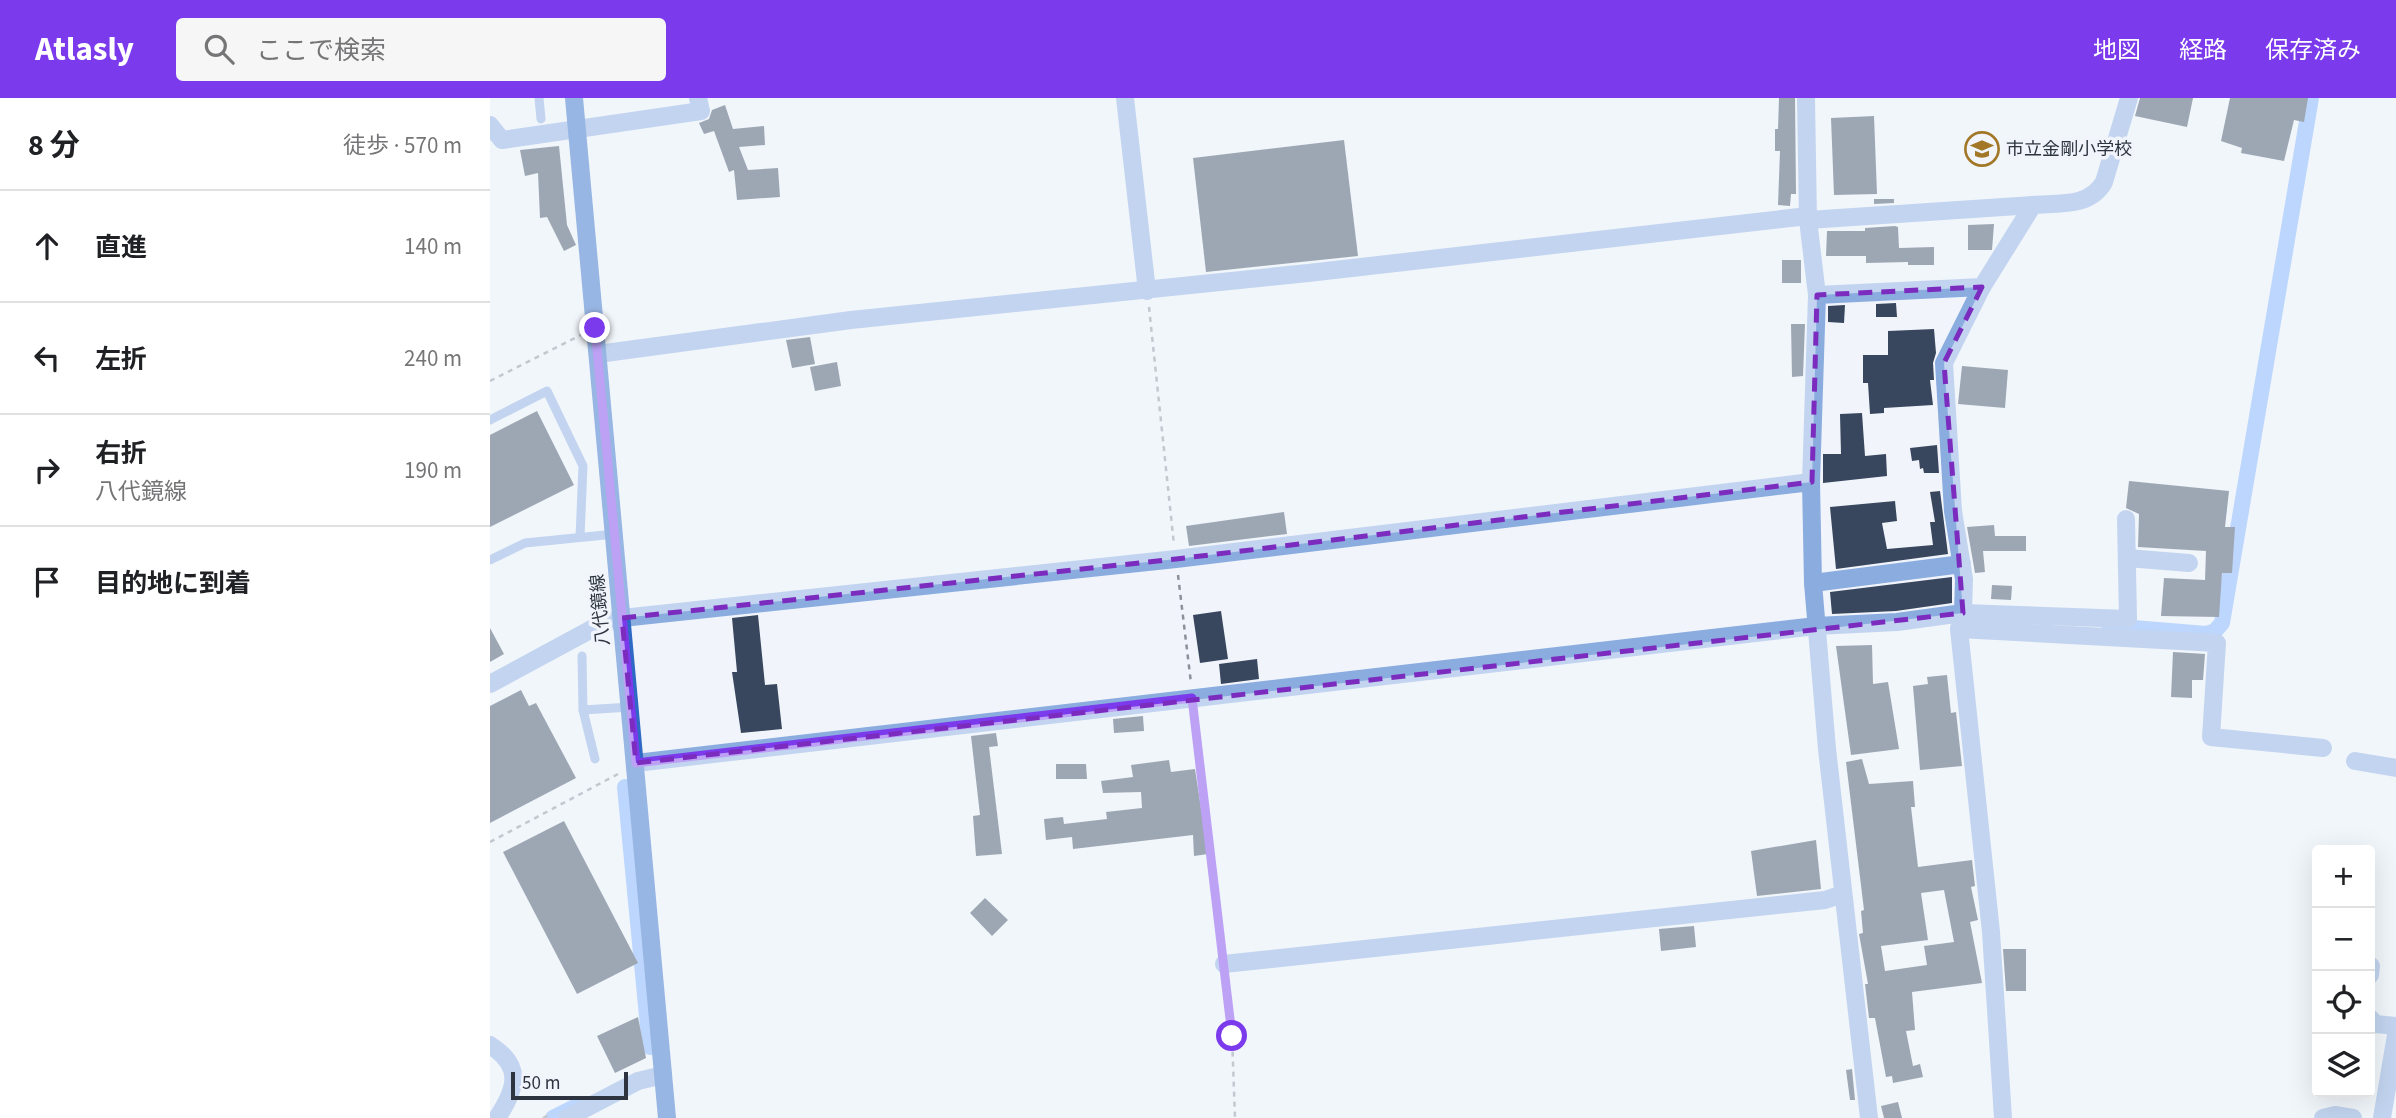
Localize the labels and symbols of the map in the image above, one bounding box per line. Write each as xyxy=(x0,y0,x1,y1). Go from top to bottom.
school or university icon: 市立金剛小学校 xyxy=(1963,130,2001,168)
place label: 市立金剛小学校 xyxy=(2006,137,2132,162)
route end xyxy=(579,312,610,343)
street label: 八代鏡線 xyxy=(585,573,616,647)
route start xyxy=(1216,1020,1247,1051)
scale bar xyxy=(511,1069,628,1101)

